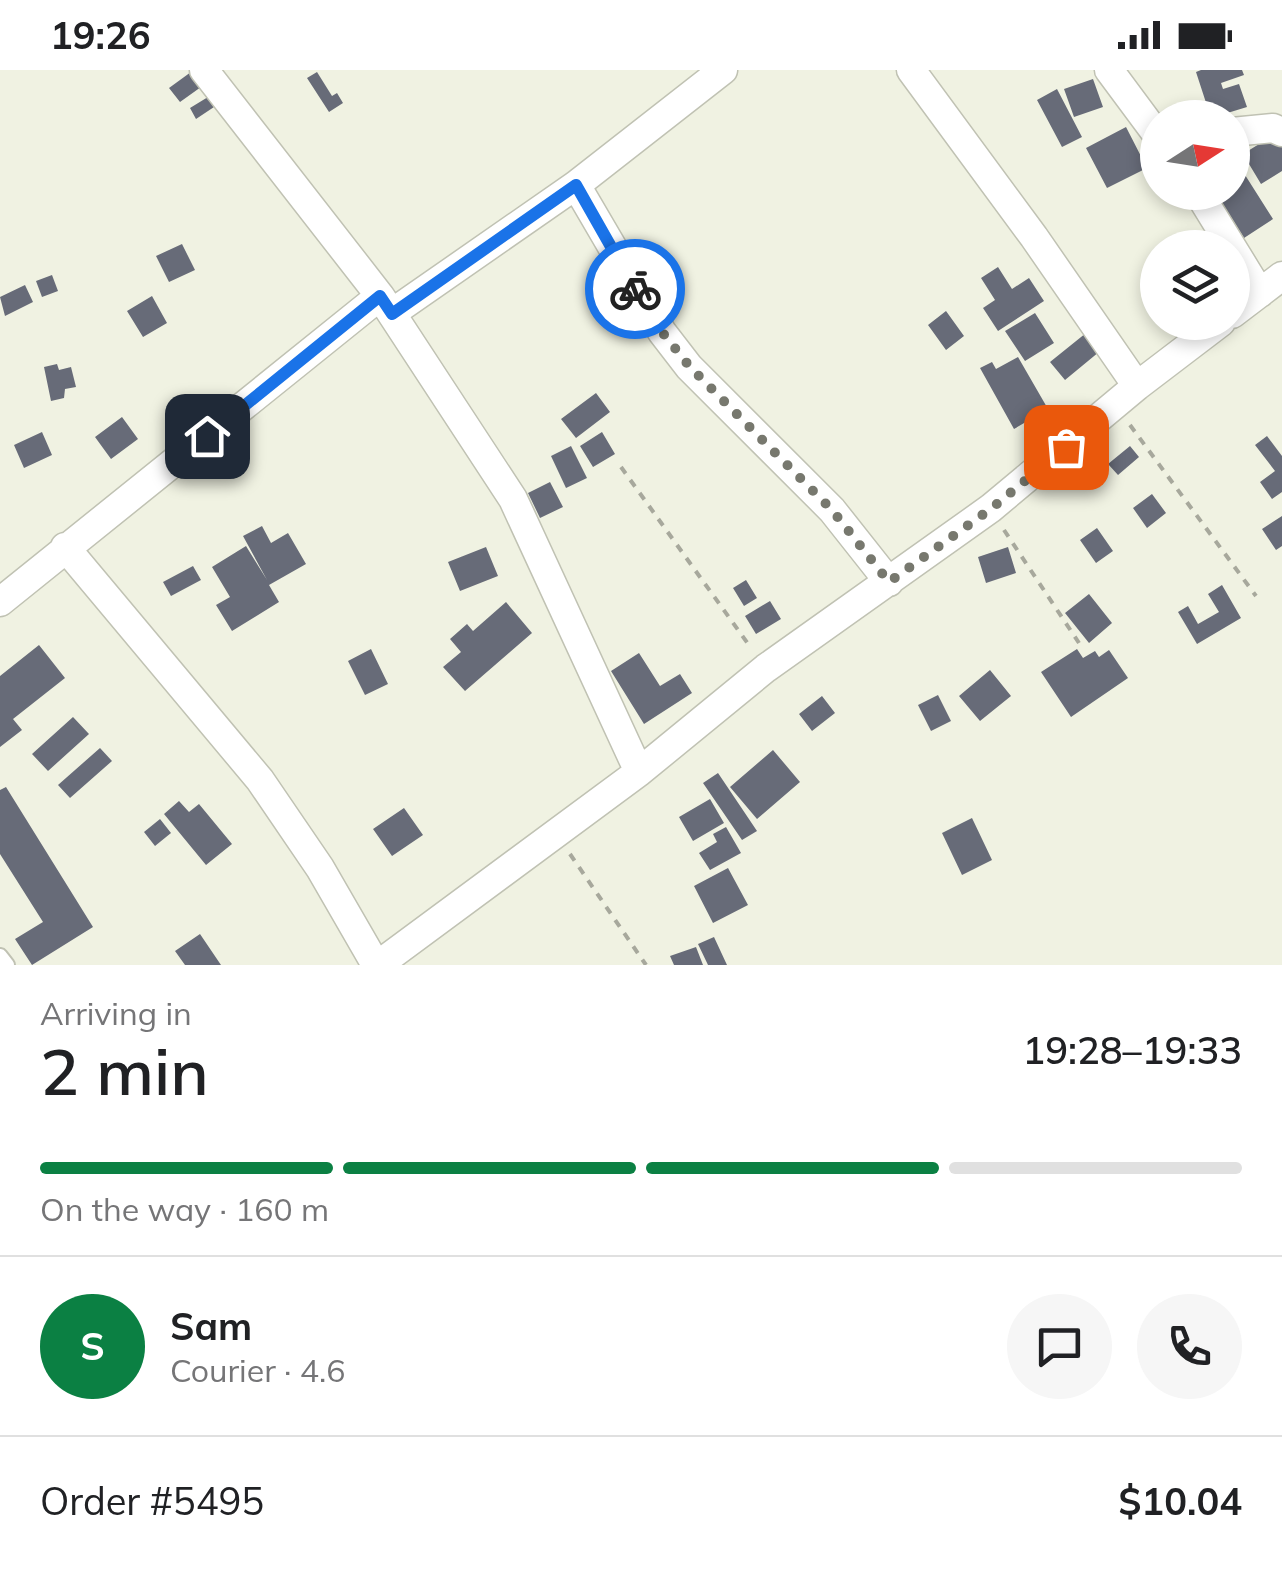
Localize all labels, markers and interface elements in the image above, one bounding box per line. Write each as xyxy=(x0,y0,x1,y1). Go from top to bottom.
text: 19:26 xyxy=(50,11,151,59)
north arrow xyxy=(1140,100,1250,210)
map controls xyxy=(1140,100,1250,340)
button: layers xyxy=(1140,230,1250,340)
courier xyxy=(585,239,685,339)
icon: bike xyxy=(608,262,663,317)
pin xyxy=(165,394,250,479)
pin xyxy=(1024,405,1109,490)
icon: home xyxy=(180,409,235,464)
icon: bag xyxy=(1039,420,1094,475)
text: Arriving in xyxy=(40,993,192,1033)
text: 19:28–19:33 xyxy=(1022,1026,1242,1074)
text: 2 min xyxy=(40,1030,209,1111)
text: On the way · 160 m xyxy=(40,1189,329,1229)
button: chat xyxy=(1007,1294,1112,1399)
button: phone xyxy=(1137,1294,1242,1399)
text: Sam xyxy=(170,1302,252,1350)
text: S xyxy=(80,1322,105,1370)
text: Courier · 4.6 xyxy=(170,1350,346,1390)
text: Order #5495 xyxy=(40,1477,264,1525)
text: $10.04 xyxy=(1119,1477,1242,1525)

